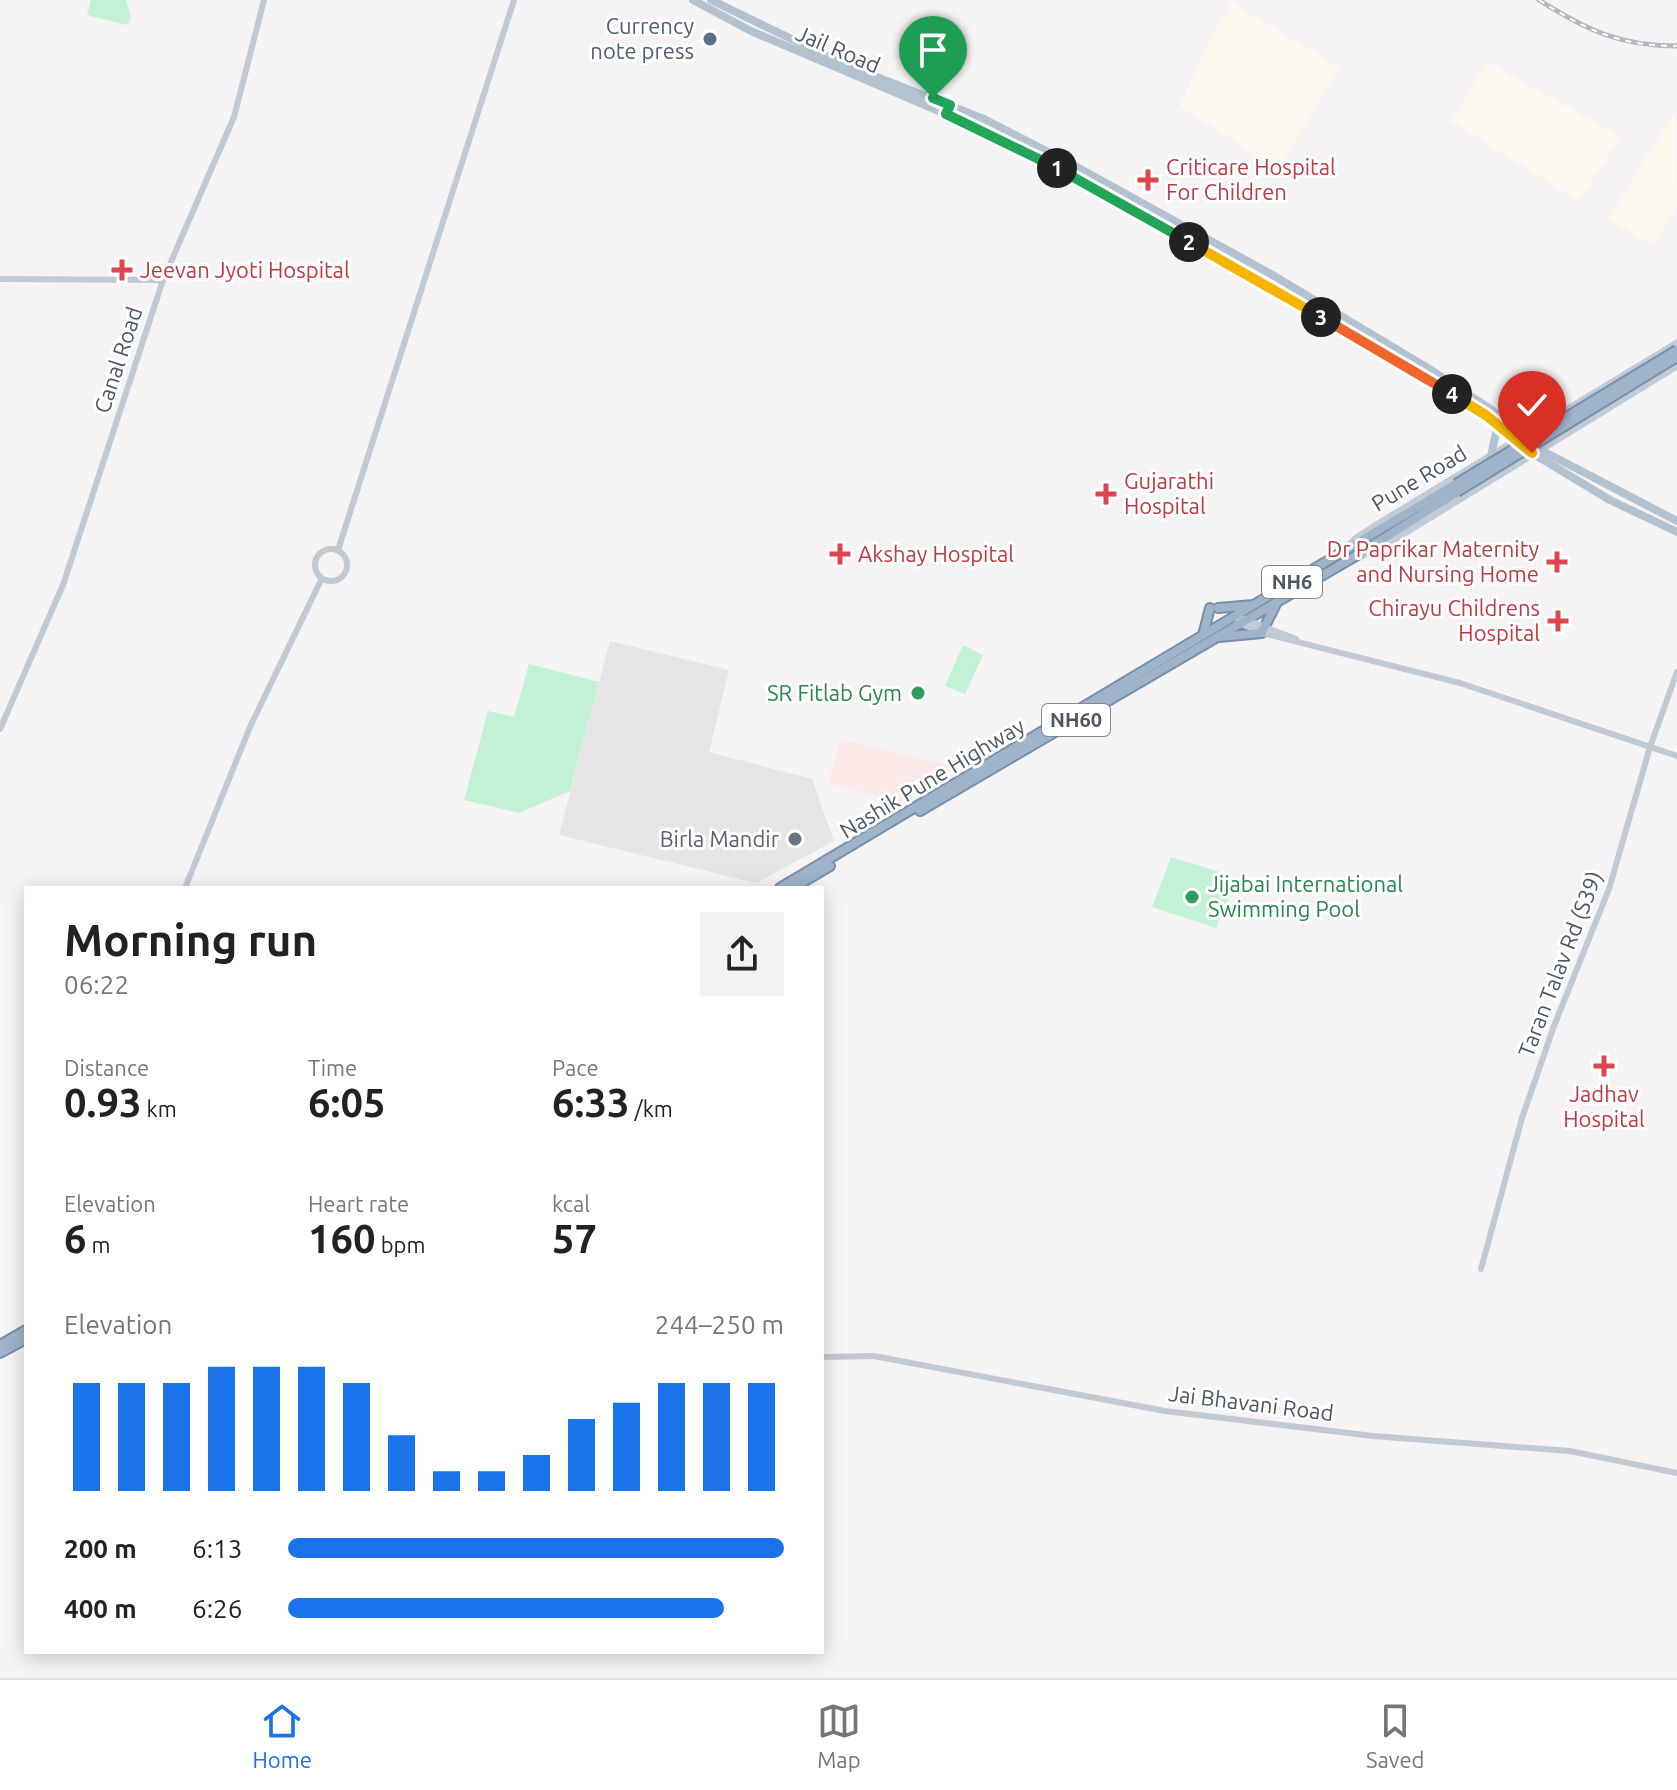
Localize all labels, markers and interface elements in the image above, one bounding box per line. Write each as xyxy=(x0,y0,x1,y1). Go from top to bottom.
place label: Currency note press xyxy=(590,13,694,63)
pin xyxy=(899,16,967,98)
street label: Jail Road xyxy=(792,20,884,77)
icon: arrive xyxy=(911,28,955,72)
marker: Currency note press xyxy=(701,30,719,48)
pin: 1 xyxy=(1037,148,1077,188)
place label: Criticare Hospital For Children xyxy=(1166,154,1336,204)
text: 1 xyxy=(1051,155,1063,180)
marker: Criticare Hospital For Children xyxy=(1137,169,1159,191)
pin: 2 xyxy=(1169,222,1209,262)
text: 2 xyxy=(1183,229,1195,254)
place label: Jeevan Jyoti Hospital xyxy=(140,257,350,282)
marker: Jeevan Jyoti Hospital xyxy=(111,259,133,281)
pin: 3 xyxy=(1301,297,1341,337)
street label: Canal Road xyxy=(89,304,146,416)
text: 3 xyxy=(1315,304,1327,329)
pin xyxy=(1498,371,1566,453)
pin: 4 xyxy=(1432,374,1472,414)
text: 4 xyxy=(1446,381,1458,406)
icon: check xyxy=(1510,383,1554,427)
street label: Pune Road xyxy=(1367,440,1471,516)
place label: Gujarathi Hospital xyxy=(1124,468,1214,518)
marker: Gujarathi Hospital xyxy=(1095,483,1117,505)
place label: Dr Paprikar Maternity and Nursing Home xyxy=(1327,536,1539,586)
place label: Akshay Hospital xyxy=(858,541,1014,566)
marker: Akshay Hospital xyxy=(829,543,851,565)
marker: Dr Paprikar Maternity and Nursing Home xyxy=(1546,551,1568,573)
road number: NH6 xyxy=(1262,566,1322,598)
place label: Chirayu Childrens Hospital xyxy=(1368,595,1540,645)
marker: Chirayu Childrens Hospital xyxy=(1547,610,1569,632)
place label: SR Fitlab Gym xyxy=(767,680,902,705)
marker: SR Fitlab Gym xyxy=(909,684,927,702)
road number: NH60 xyxy=(1042,704,1110,736)
street label: Nashik Pune Highway xyxy=(835,712,1029,843)
place label: Birla Mandir xyxy=(660,826,780,851)
marker: Birla Mandir xyxy=(786,830,804,848)
street label: Taran Talav Rd (S39) xyxy=(1513,867,1607,1061)
place label: Jijabai International Swimming Pool xyxy=(1208,871,1403,921)
marker: Jijabai International Swimming Pool xyxy=(1183,888,1201,906)
button: share xyxy=(700,912,784,996)
text: Morning run xyxy=(64,915,317,964)
text: 06:22 xyxy=(64,970,129,999)
text: Distance xyxy=(64,1055,149,1080)
text: Time xyxy=(308,1055,357,1080)
text: Pace xyxy=(552,1055,599,1080)
marker: Jadhav Hospital xyxy=(1593,1055,1615,1077)
text: 0.93 xyxy=(64,1080,142,1125)
text: 6:05 xyxy=(308,1080,386,1125)
text: 6:33 xyxy=(552,1080,630,1125)
place label: Jadhav Hospital xyxy=(1563,1081,1645,1131)
text: km xyxy=(142,1096,177,1121)
text: /km xyxy=(630,1096,673,1121)
text: Elevation xyxy=(64,1191,156,1216)
text: Heart rate xyxy=(308,1191,409,1216)
text: kcal xyxy=(552,1191,590,1216)
text: 6 xyxy=(64,1216,87,1261)
text: 160 xyxy=(308,1216,376,1261)
text: 57 xyxy=(552,1216,597,1261)
text: m xyxy=(87,1232,111,1257)
text: bpm xyxy=(376,1232,425,1257)
text: Elevation xyxy=(64,1310,172,1339)
text: 244–250 m xyxy=(655,1310,784,1339)
street label: Jai Bhavani Road xyxy=(1167,1380,1335,1425)
text: 200 m xyxy=(64,1534,137,1563)
text: 6:13 xyxy=(192,1534,242,1563)
text: 400 m xyxy=(64,1594,137,1623)
text: 6:26 xyxy=(192,1594,242,1623)
tab: Home xyxy=(253,1699,312,1772)
tab: Map xyxy=(817,1699,861,1772)
tab: Saved xyxy=(1366,1699,1424,1772)

